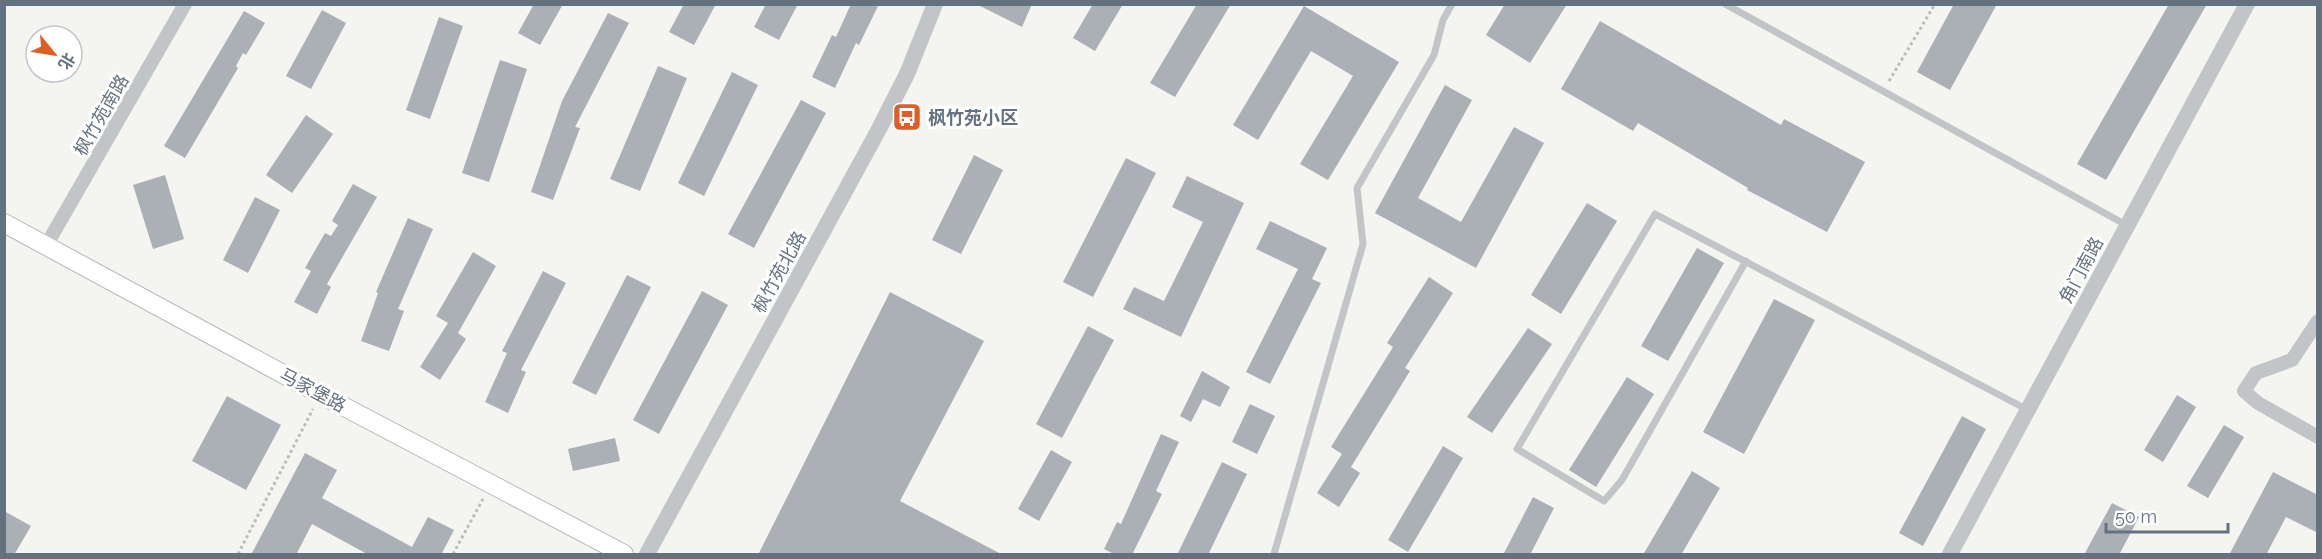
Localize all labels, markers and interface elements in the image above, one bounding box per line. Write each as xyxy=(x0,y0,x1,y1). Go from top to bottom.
north arrow xyxy=(24,24,84,84)
text: 北 xyxy=(54,50,79,73)
street label: 枫竹苑南路 xyxy=(69,71,133,159)
bus stop icon: 枫竹苑小区 xyxy=(891,101,923,133)
place label: 枫竹苑小区 xyxy=(928,107,1018,128)
street label: 枫竹苑北路 xyxy=(748,228,810,316)
street label: 角门南路 xyxy=(2055,233,2107,307)
street label: 马家堡路 xyxy=(276,364,350,416)
scale bar xyxy=(2106,496,2228,534)
text: 50 m xyxy=(2115,506,2157,527)

